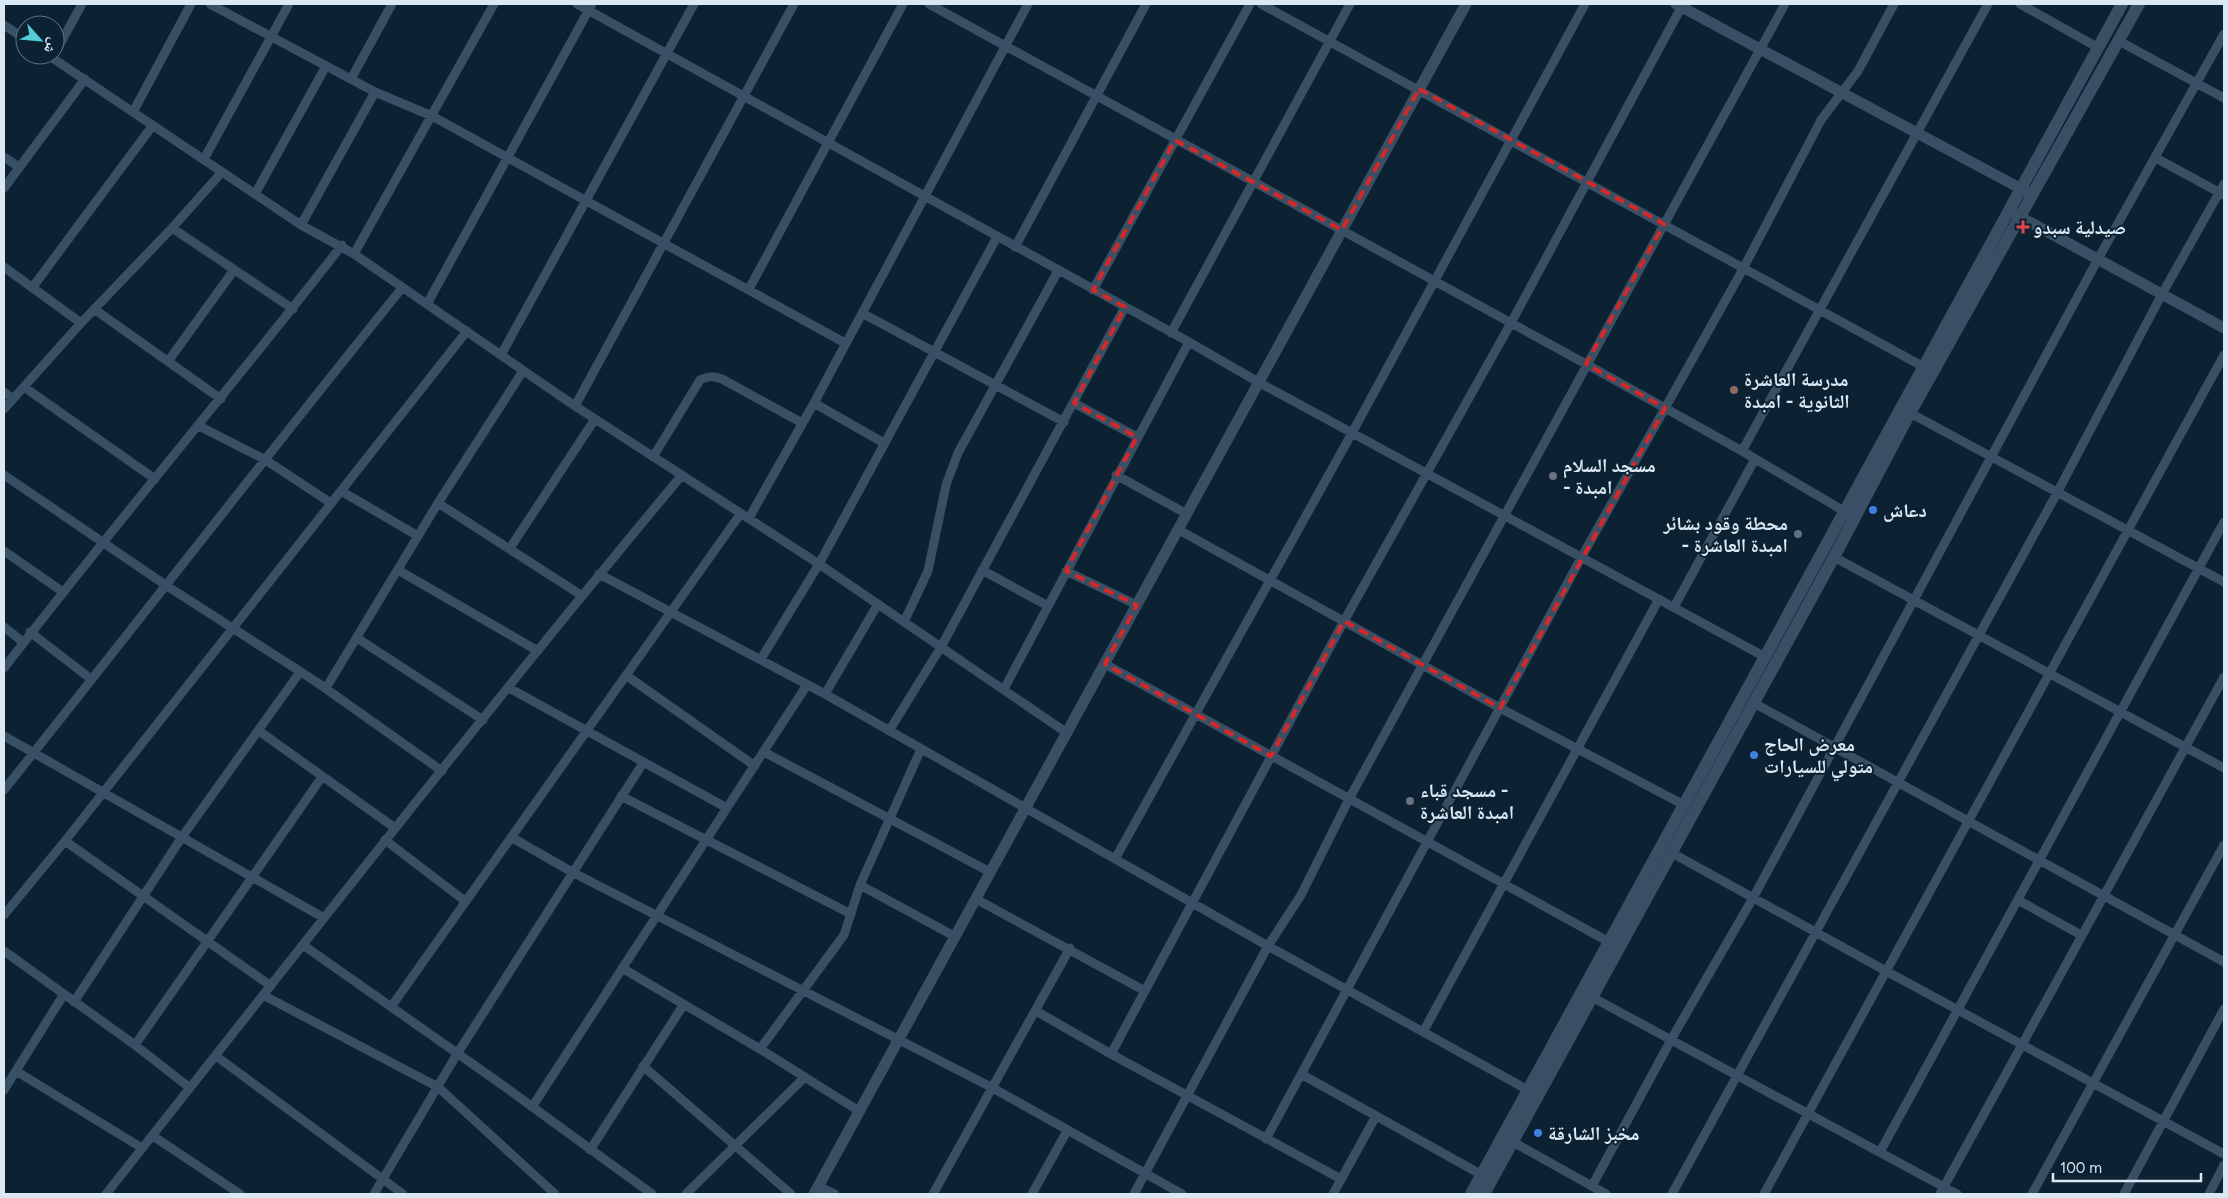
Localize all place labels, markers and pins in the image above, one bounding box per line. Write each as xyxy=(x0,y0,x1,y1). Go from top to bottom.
place label: صيدلية سبدو xyxy=(2033,216,2126,239)
marker: صيدلية سبدو xyxy=(2017,221,2029,233)
place label: مدرسة العاشرة الثانوية - امبدة xyxy=(1744,368,1850,413)
marker: مدرسة العاشرة الثانوية - امبدة xyxy=(1728,384,1740,396)
place label: مسجد السلام - امبدة xyxy=(1563,454,1656,499)
marker: مسجد السلام - امبدة xyxy=(1547,470,1559,482)
place label: دعاش xyxy=(1883,499,1927,522)
marker: دعاش xyxy=(1867,504,1879,516)
place label: محطة وقود بشائر - امبدة العاشرة xyxy=(1662,512,1788,557)
marker: محطة وقود بشائر - امبدة العاشرة xyxy=(1792,528,1804,540)
place label: معرض الحاج متولي للسيارات xyxy=(1764,733,1873,781)
marker: معرض الحاج متولي للسيارات xyxy=(1748,749,1760,761)
place label: مسجد قباء - امبدة العاشرة xyxy=(1420,779,1514,824)
marker: مسجد قباء - امبدة العاشرة xyxy=(1404,795,1416,807)
place label: مخبز الشارقة xyxy=(1548,1122,1639,1145)
marker: مخبز الشارقة xyxy=(1532,1127,1544,1139)

